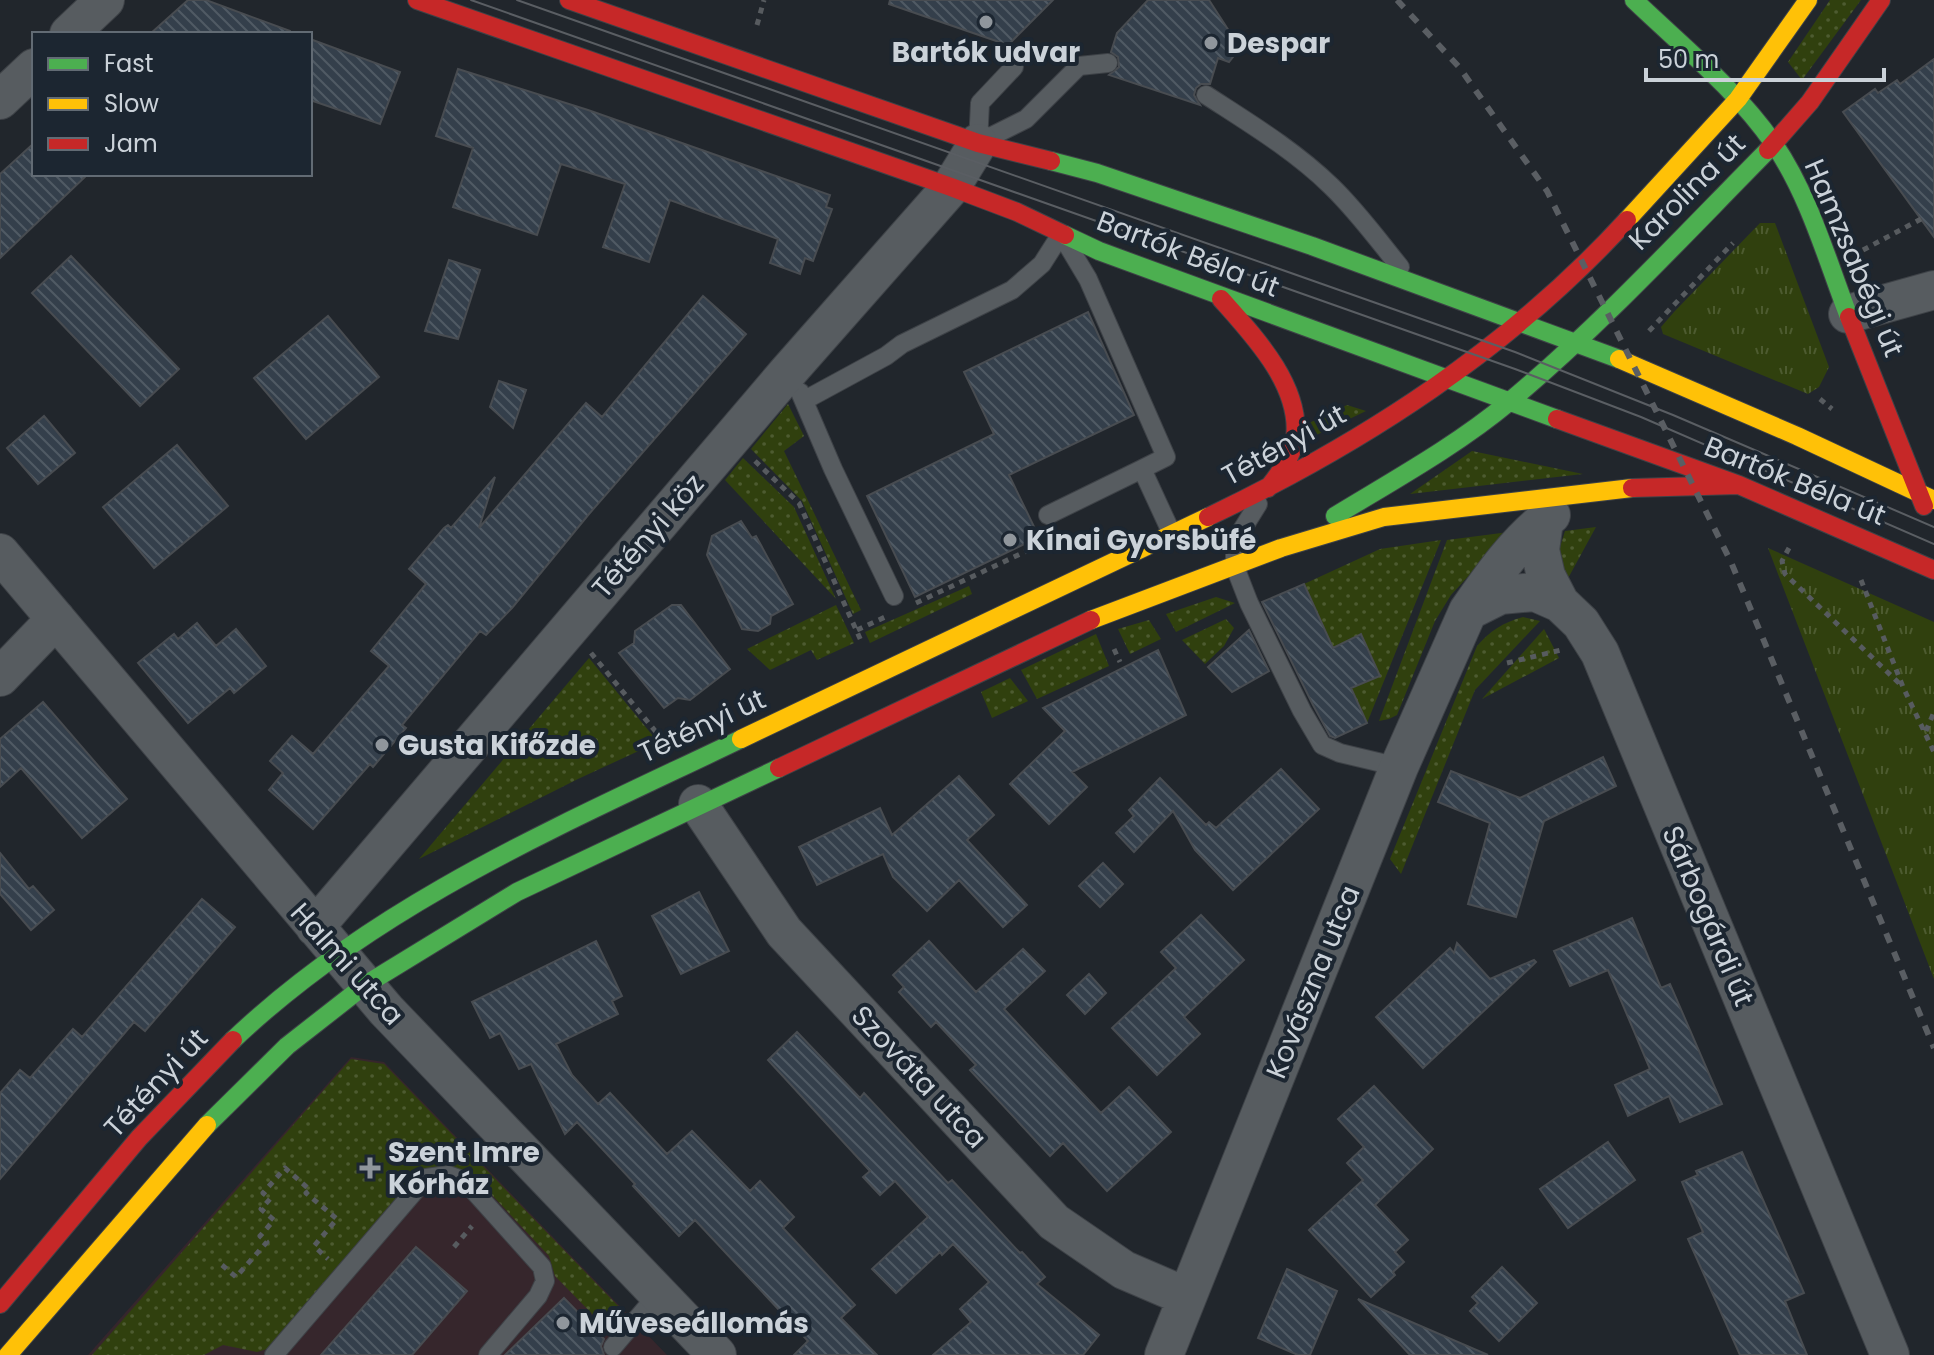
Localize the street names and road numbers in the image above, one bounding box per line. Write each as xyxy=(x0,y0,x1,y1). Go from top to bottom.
street label: Karolina út xyxy=(1620,125,1754,259)
street label: Hamzsabégi út xyxy=(1795,153,1913,363)
street label: Bartók Béla út xyxy=(1091,201,1285,307)
street label: Tétényi út xyxy=(1215,395,1353,495)
street label: Bartók Béla út xyxy=(1698,427,1892,535)
street label: Tétényi köz xyxy=(583,465,713,607)
street label: Tétényi út xyxy=(632,680,772,772)
street label: Sárbogárdi út xyxy=(1652,820,1764,1012)
street label: Kovászna utca xyxy=(1257,880,1369,1084)
street label: Halmi utca xyxy=(282,894,412,1034)
street label: Szováta utca xyxy=(843,997,995,1157)
street label: Tétényi út xyxy=(95,1020,217,1146)

